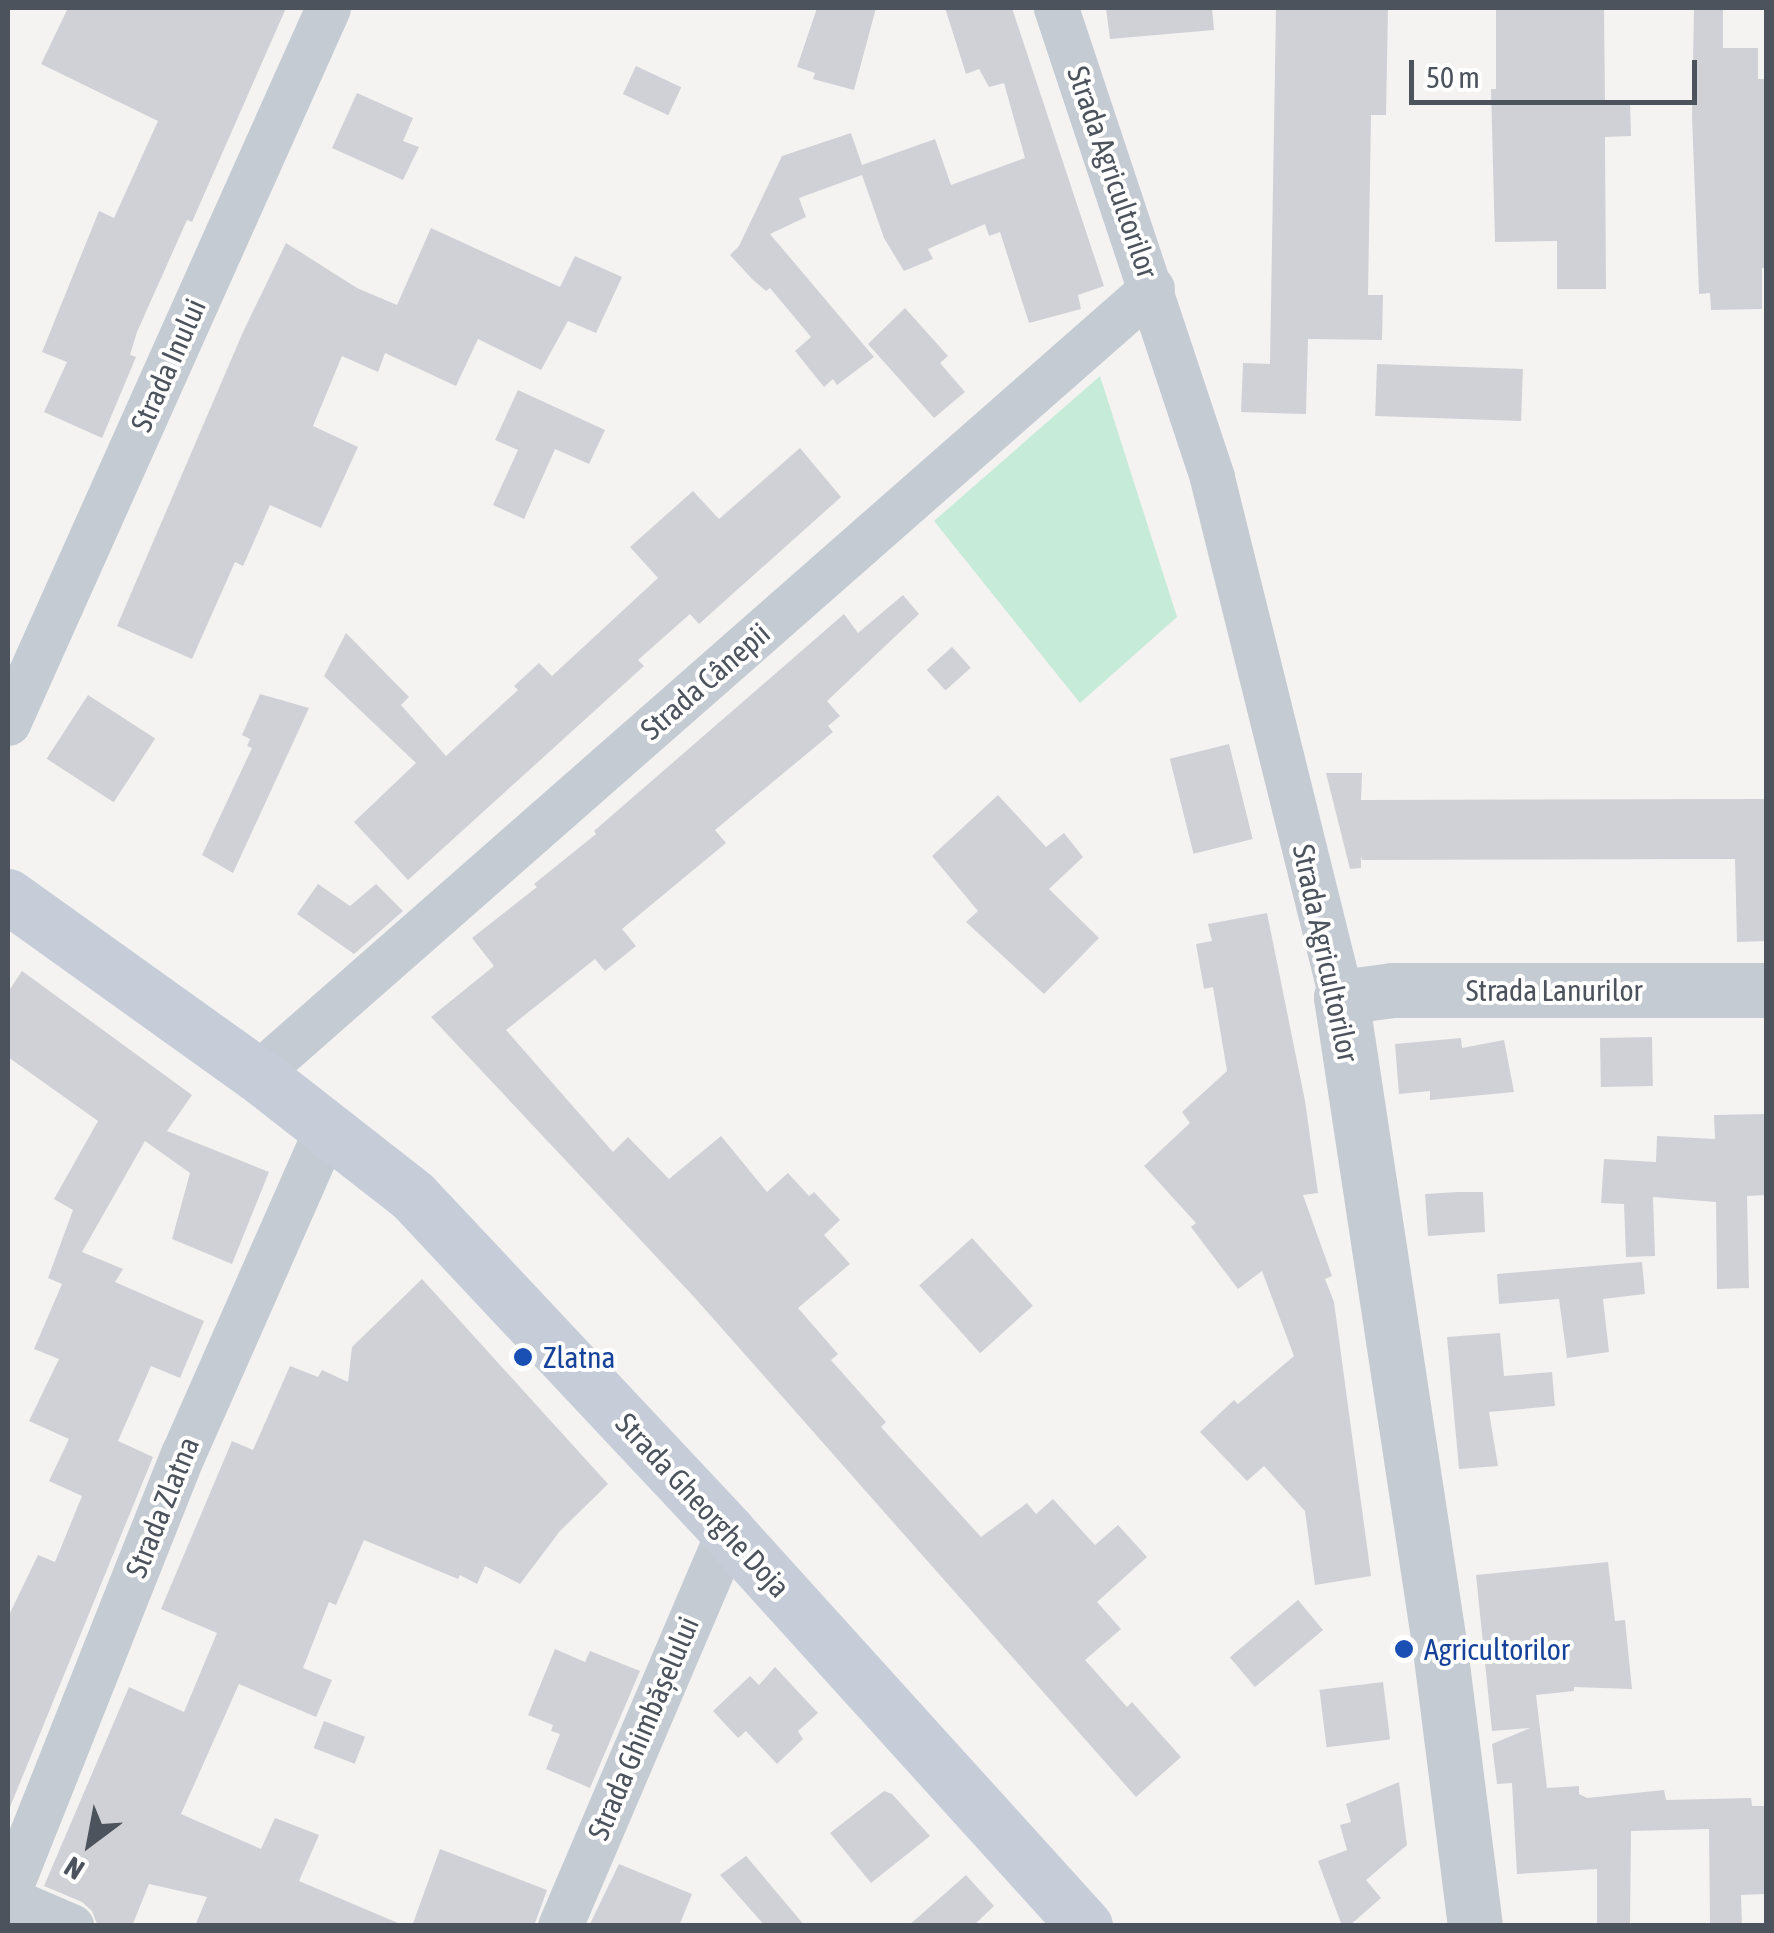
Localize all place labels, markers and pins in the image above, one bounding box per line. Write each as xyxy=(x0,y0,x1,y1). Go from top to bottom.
place label: Zlatna xyxy=(543,1339,616,1375)
marker: Zlatna xyxy=(512,1346,534,1368)
place label: Agricultorilor xyxy=(1424,1631,1570,1667)
marker: Agricultorilor xyxy=(1393,1638,1415,1660)

